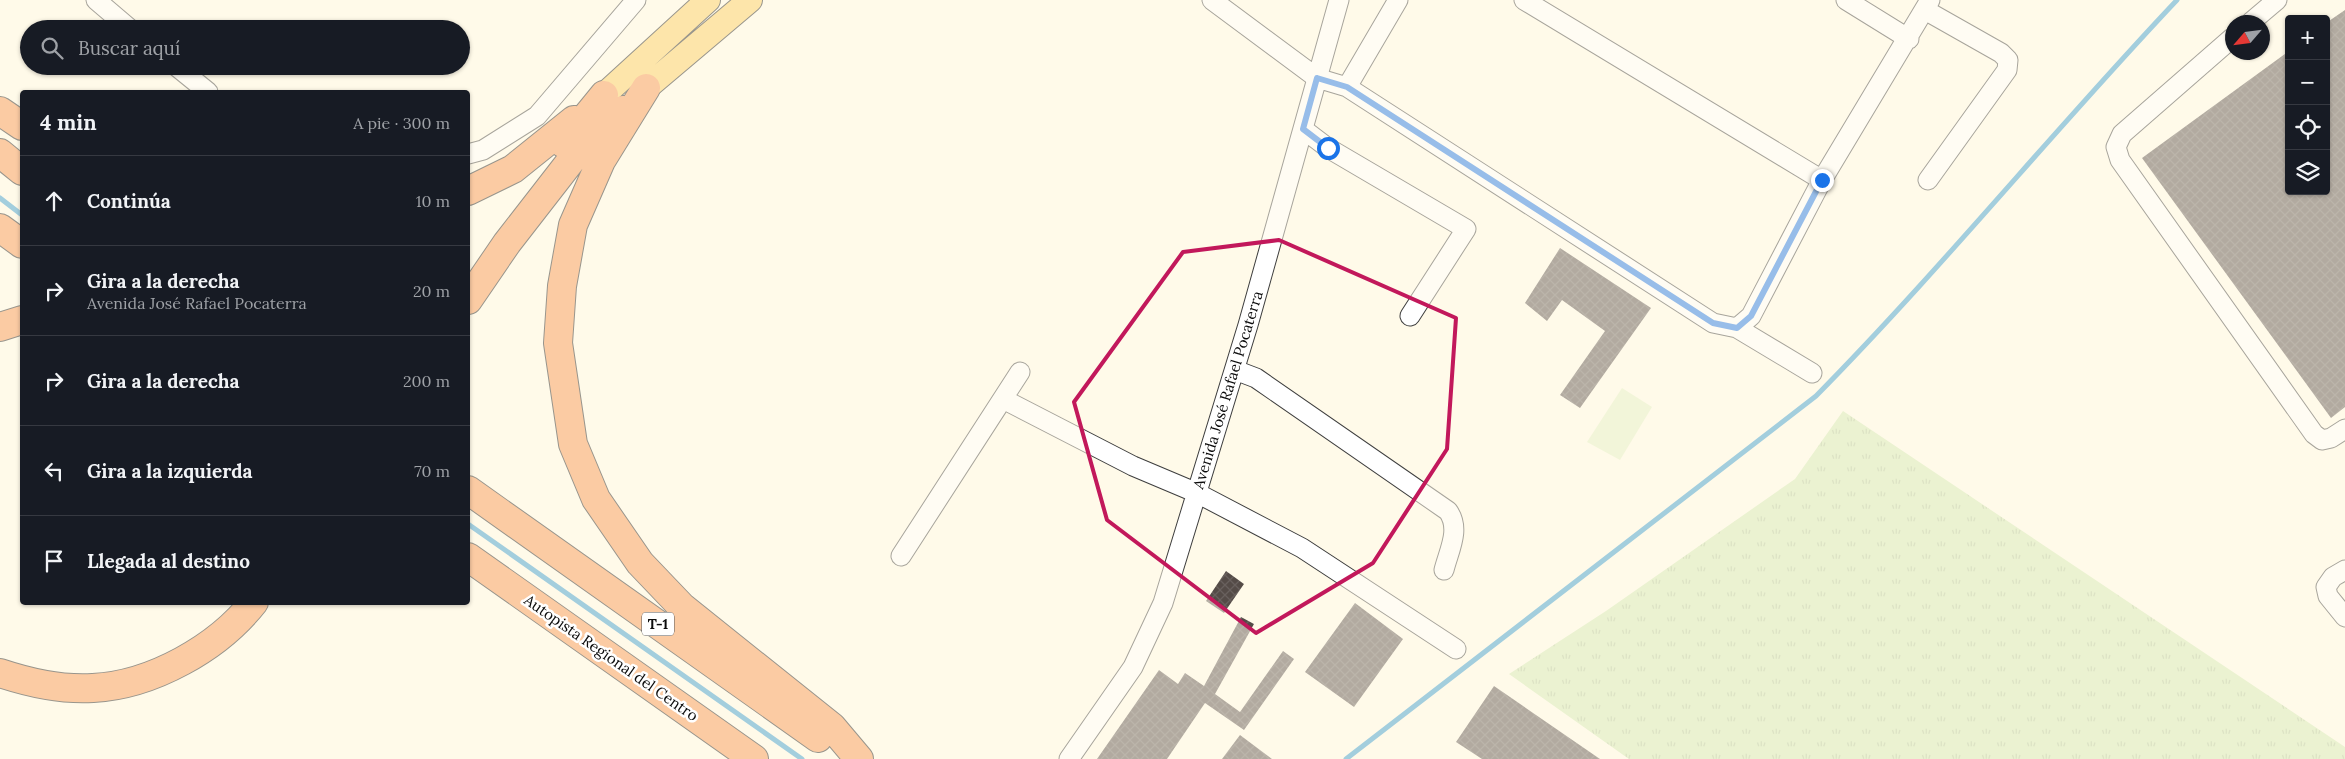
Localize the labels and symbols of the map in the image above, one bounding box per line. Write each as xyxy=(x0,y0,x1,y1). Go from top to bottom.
north arrow xyxy=(2225,15,2270,60)
route start xyxy=(1317,137,1340,160)
route end xyxy=(1811,169,1834,192)
street label: Avenida José Rafael Pocaterra xyxy=(1188,288,1267,492)
street label: Autopista Regional del Centro xyxy=(520,590,702,725)
road number: T-1 xyxy=(642,612,674,636)

